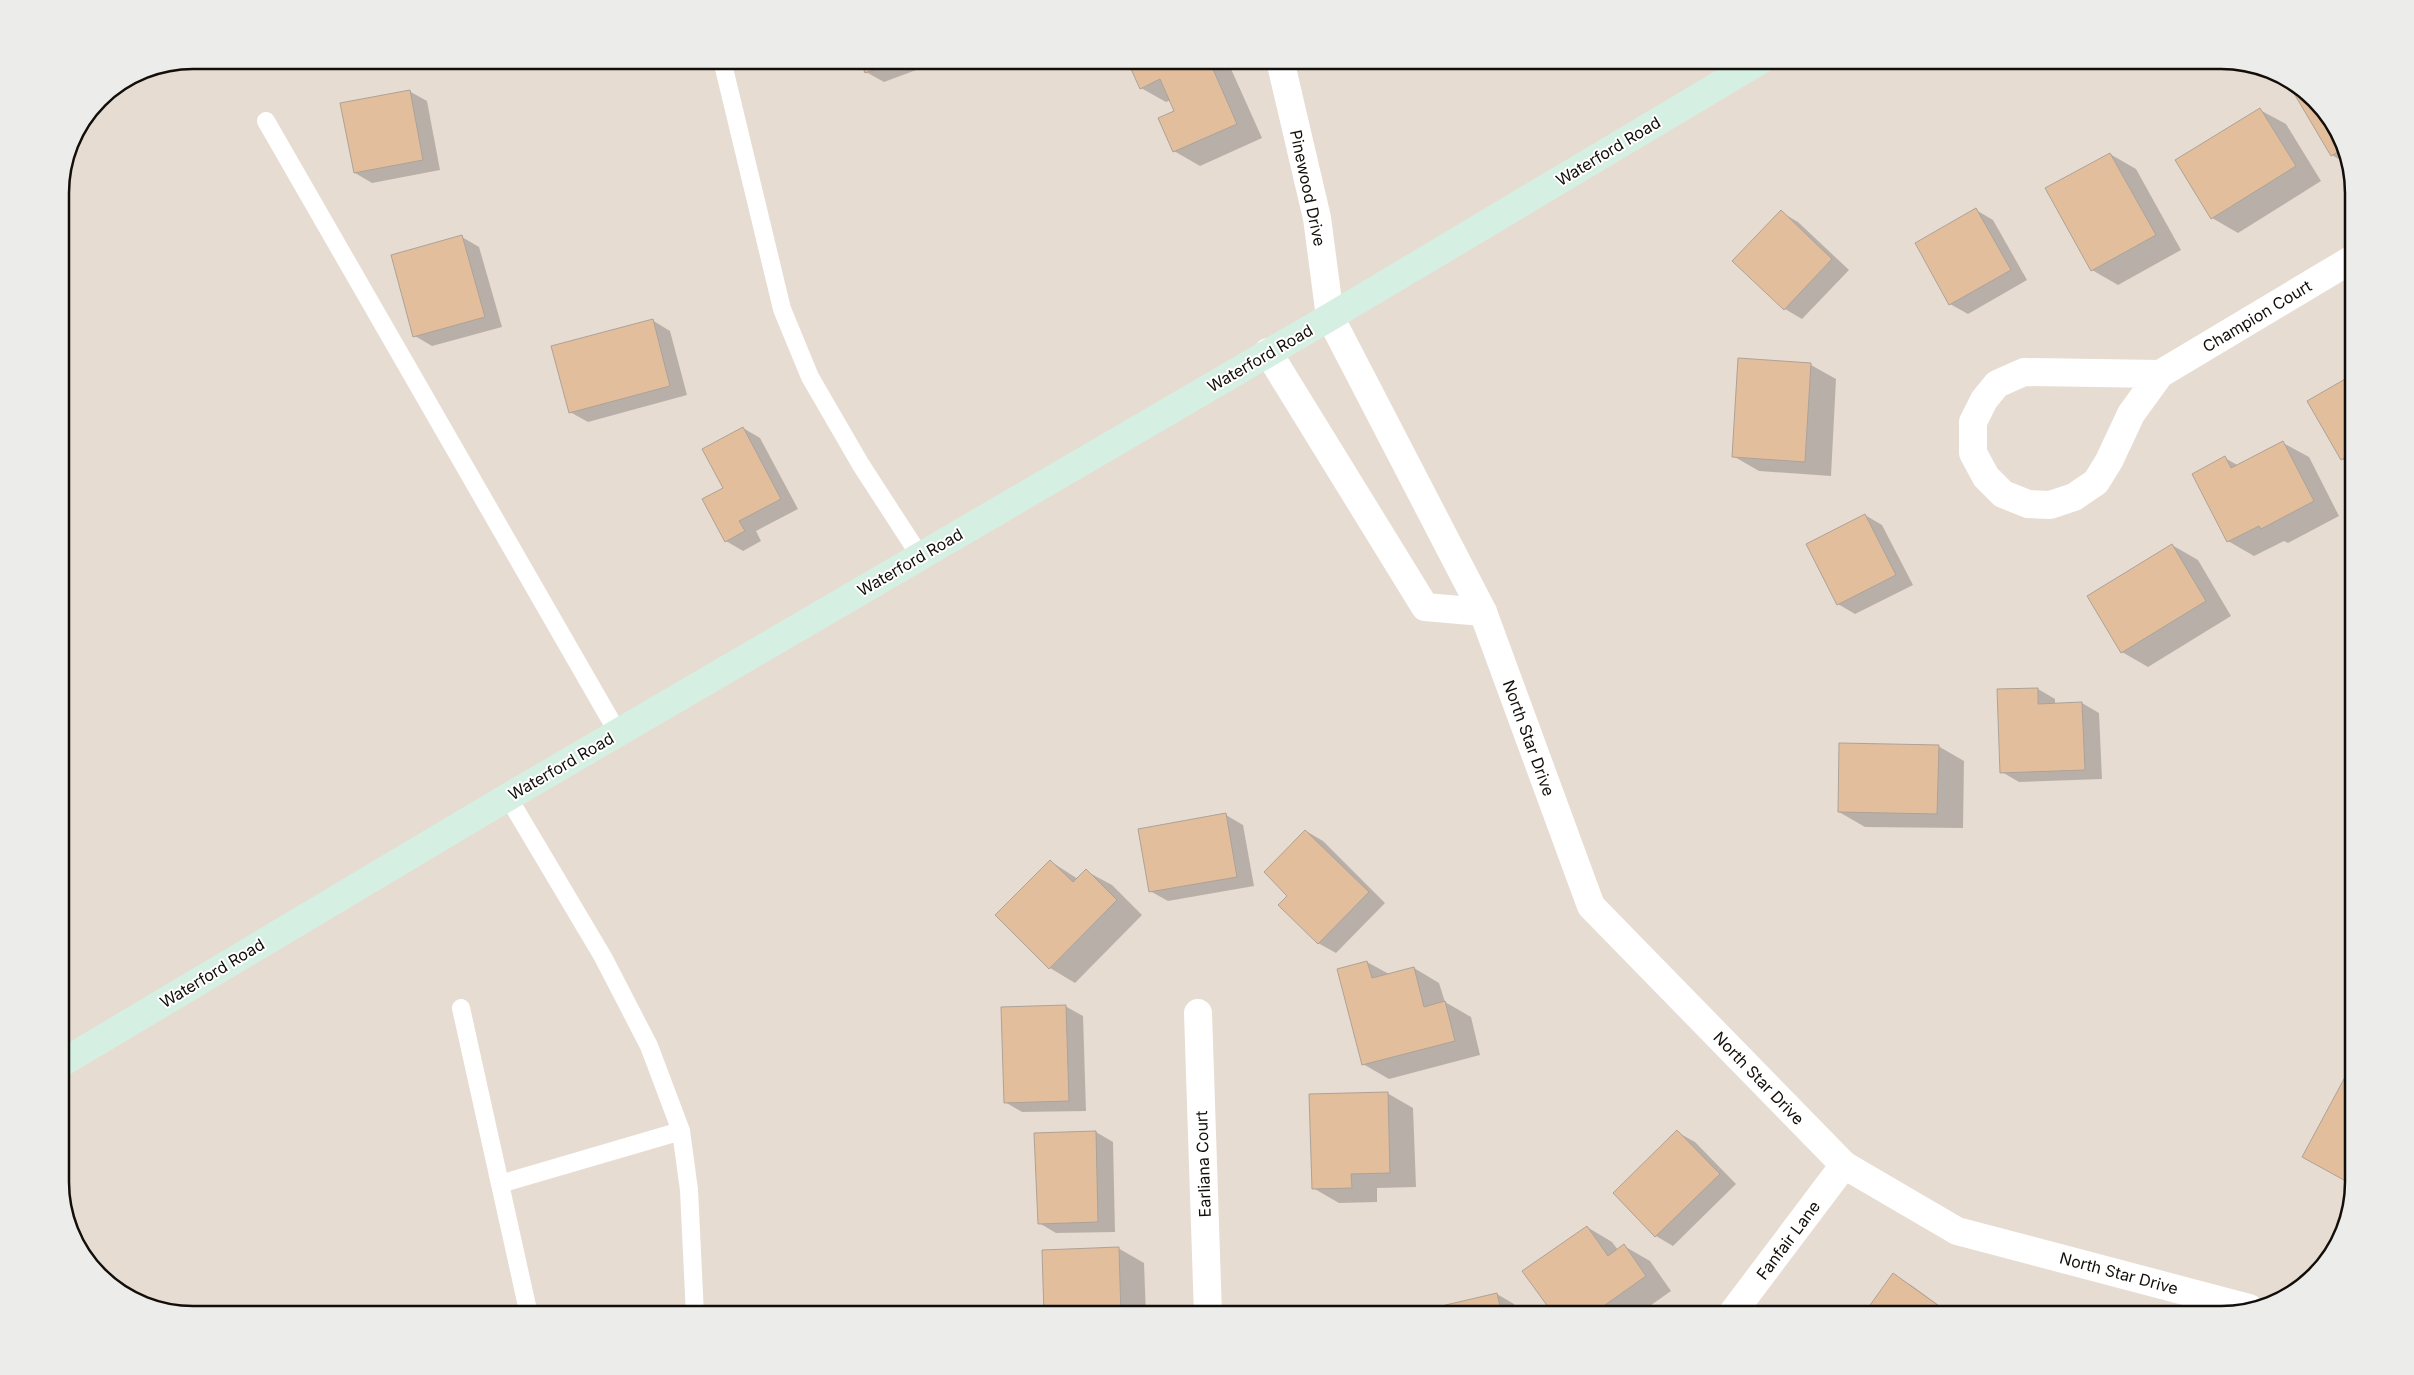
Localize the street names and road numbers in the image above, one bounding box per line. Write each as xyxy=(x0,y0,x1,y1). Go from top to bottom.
street label: Waterford Road xyxy=(1552,112,1664,190)
street label: Pinewood Drive xyxy=(1286,128,1330,248)
street label: Champion Court xyxy=(2199,276,2315,356)
street label: Waterford Road xyxy=(1204,320,1316,396)
street label: Waterford Road xyxy=(854,524,966,600)
street label: North Star Drive xyxy=(1499,677,1559,799)
street label: Waterford Road xyxy=(505,728,617,804)
street label: Waterford Road xyxy=(156,934,268,1012)
street label: North Star Drive xyxy=(1709,1027,1809,1129)
street label: Earliana Court xyxy=(1191,1110,1215,1218)
street label: Fanfair Lane xyxy=(1752,1197,1824,1283)
street label: North Star Drive xyxy=(2058,1248,2180,1298)

